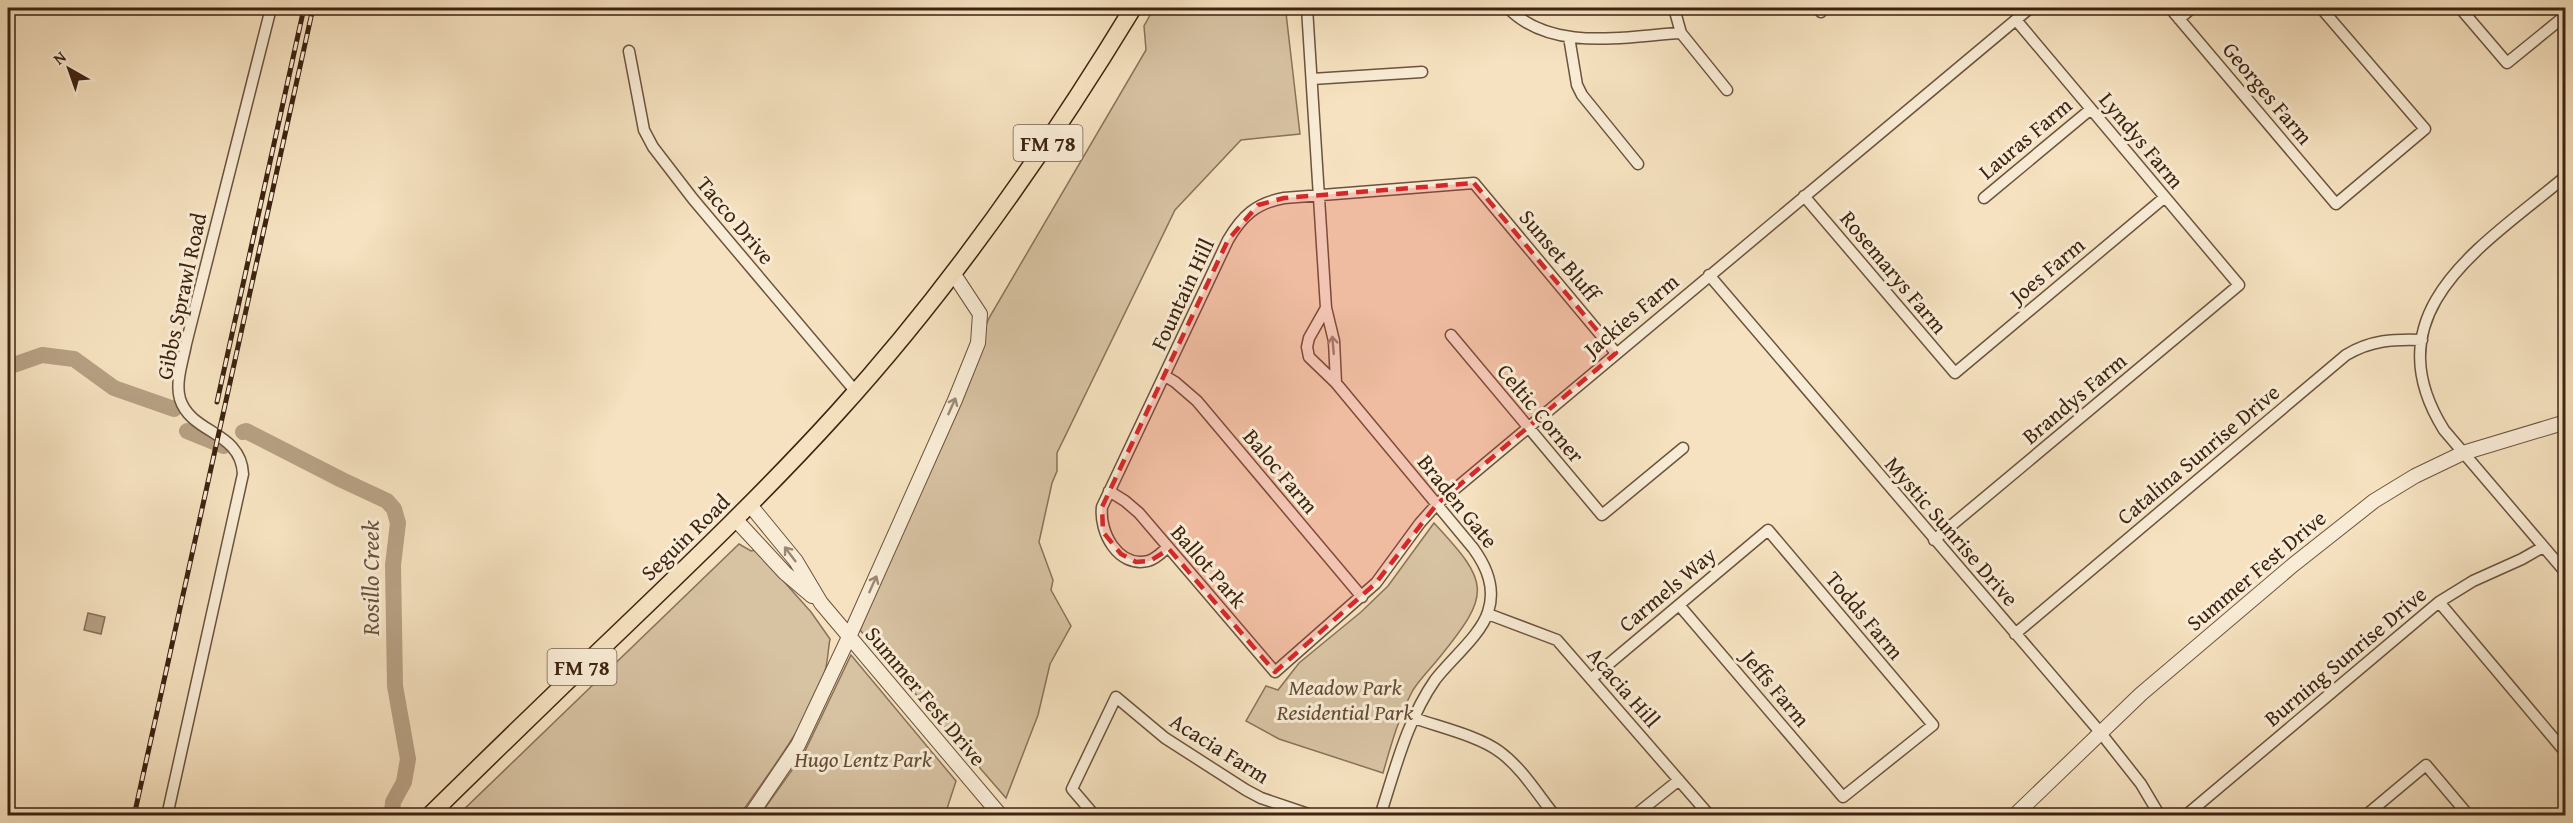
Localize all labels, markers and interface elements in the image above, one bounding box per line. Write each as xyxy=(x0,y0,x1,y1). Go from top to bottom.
street label: Georges Farm xyxy=(2215,35,2321,151)
north arrow xyxy=(39,39,99,99)
text: N xyxy=(48,45,71,70)
street label: Lyndys Farm xyxy=(2092,85,2192,195)
street label: Lauras Farm xyxy=(1971,89,2079,187)
road number: FM 78 xyxy=(1014,125,1082,161)
street label: Tacco Drive xyxy=(689,169,783,271)
street label: Sunset Bluff xyxy=(1512,202,1610,310)
street label: Rosemarys Farm xyxy=(1833,203,1955,341)
street label: Gibbs Sprawl Road xyxy=(148,209,214,382)
street label: Joes Farm xyxy=(2000,229,2092,313)
street label: Fountain Hill xyxy=(1142,233,1222,355)
street label: Jackies Farm xyxy=(1574,266,1685,366)
one-way arrow xyxy=(1328,336,1339,355)
street label: Brandys Farm xyxy=(2015,345,2133,451)
street label: Celtic Corner xyxy=(1490,356,1592,470)
street label: Catalina Sunrise Drive xyxy=(2110,376,2286,532)
one-way arrow xyxy=(947,397,958,416)
street label: Baloc Farm xyxy=(1236,422,1326,520)
street label: Braden Gate xyxy=(1410,447,1506,555)
street label: Mystic Sunrise Drive xyxy=(1878,449,2026,613)
street label: Seguin Road xyxy=(633,486,737,588)
street label: Summer Fest Drive xyxy=(2179,502,2333,638)
street label: Ballot Park xyxy=(1164,517,1255,615)
water label: Rosillo Creek xyxy=(353,520,388,637)
street label: Carmels Way xyxy=(1611,539,1723,639)
one-way arrow xyxy=(783,546,796,562)
street label: Todds Farm xyxy=(1818,564,1912,666)
one-way arrow xyxy=(868,575,879,594)
street label: Burning Sunrise Drive xyxy=(2257,578,2433,734)
street label: Summer Fest Drive xyxy=(858,619,994,773)
street label: Acacia Hill xyxy=(1580,640,1668,734)
street label: Jeffs Farm xyxy=(1732,640,1818,734)
road number: FM 78 xyxy=(548,649,616,685)
park label: Meadow Park Residential Park xyxy=(1276,671,1414,728)
street label: Acacia Farm xyxy=(1164,705,1276,791)
park label: Hugo Lentz Park xyxy=(793,743,933,775)

